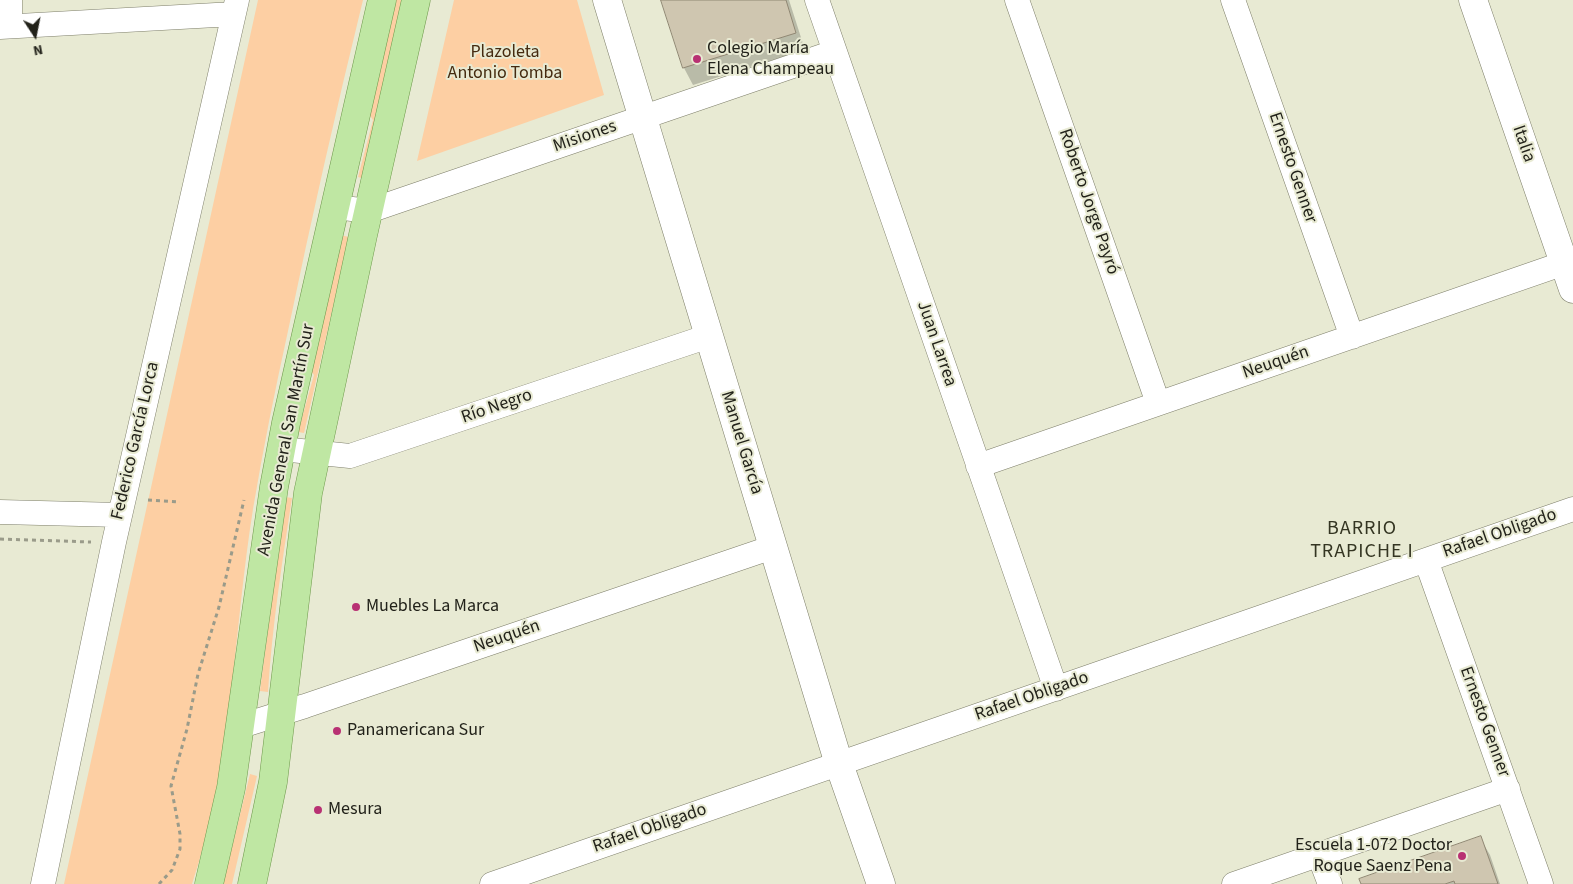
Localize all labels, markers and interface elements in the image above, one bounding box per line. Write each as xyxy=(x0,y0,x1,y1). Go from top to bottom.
north arrow xyxy=(10,10,60,60)
place label: Colegio María Elena Champeau xyxy=(707,38,834,80)
text: N xyxy=(31,39,44,60)
park label: Plazoleta Antonio Tomba xyxy=(448,42,562,84)
marker: Colegio María Elena Champeau xyxy=(691,53,703,65)
street label: Ernesto Genner xyxy=(1263,110,1321,226)
street label: Misiones xyxy=(550,116,620,158)
street label: Italia xyxy=(1507,123,1539,165)
street label: Roberto Jorge Payró xyxy=(1053,126,1123,278)
street label: Juan Larrea xyxy=(911,298,961,390)
street label: Avenida General San Martín Sur xyxy=(254,322,320,558)
street label: Neuquén xyxy=(1240,342,1312,384)
street label: Federico García Lorca xyxy=(107,360,165,522)
street label: Río Negro xyxy=(459,385,535,429)
street label: Manuel García xyxy=(715,389,767,497)
street label: Rafael Obligado xyxy=(1440,504,1560,564)
district label: BARRIO TRAPICHE I xyxy=(1309,518,1415,565)
place label: Muebles La Marca xyxy=(366,596,499,618)
marker: Muebles La Marca xyxy=(350,601,362,613)
street label: Neuquén xyxy=(471,616,543,658)
street label: Ernesto Genner xyxy=(1454,664,1514,780)
street label: Rafael Obligado xyxy=(972,667,1092,727)
place label: Panamericana Sur xyxy=(347,720,484,742)
marker: Panamericana Sur xyxy=(331,725,343,737)
place label: Mesura xyxy=(328,799,382,821)
street label: Rafael Obligado xyxy=(590,799,710,859)
marker: Mesura xyxy=(312,804,324,816)
place label: Escuela 1-072 Doctor Roque Saenz Pena xyxy=(1295,835,1452,878)
marker: Escuela 1-072 Doctor Roque Saenz Pena xyxy=(1456,850,1468,862)

